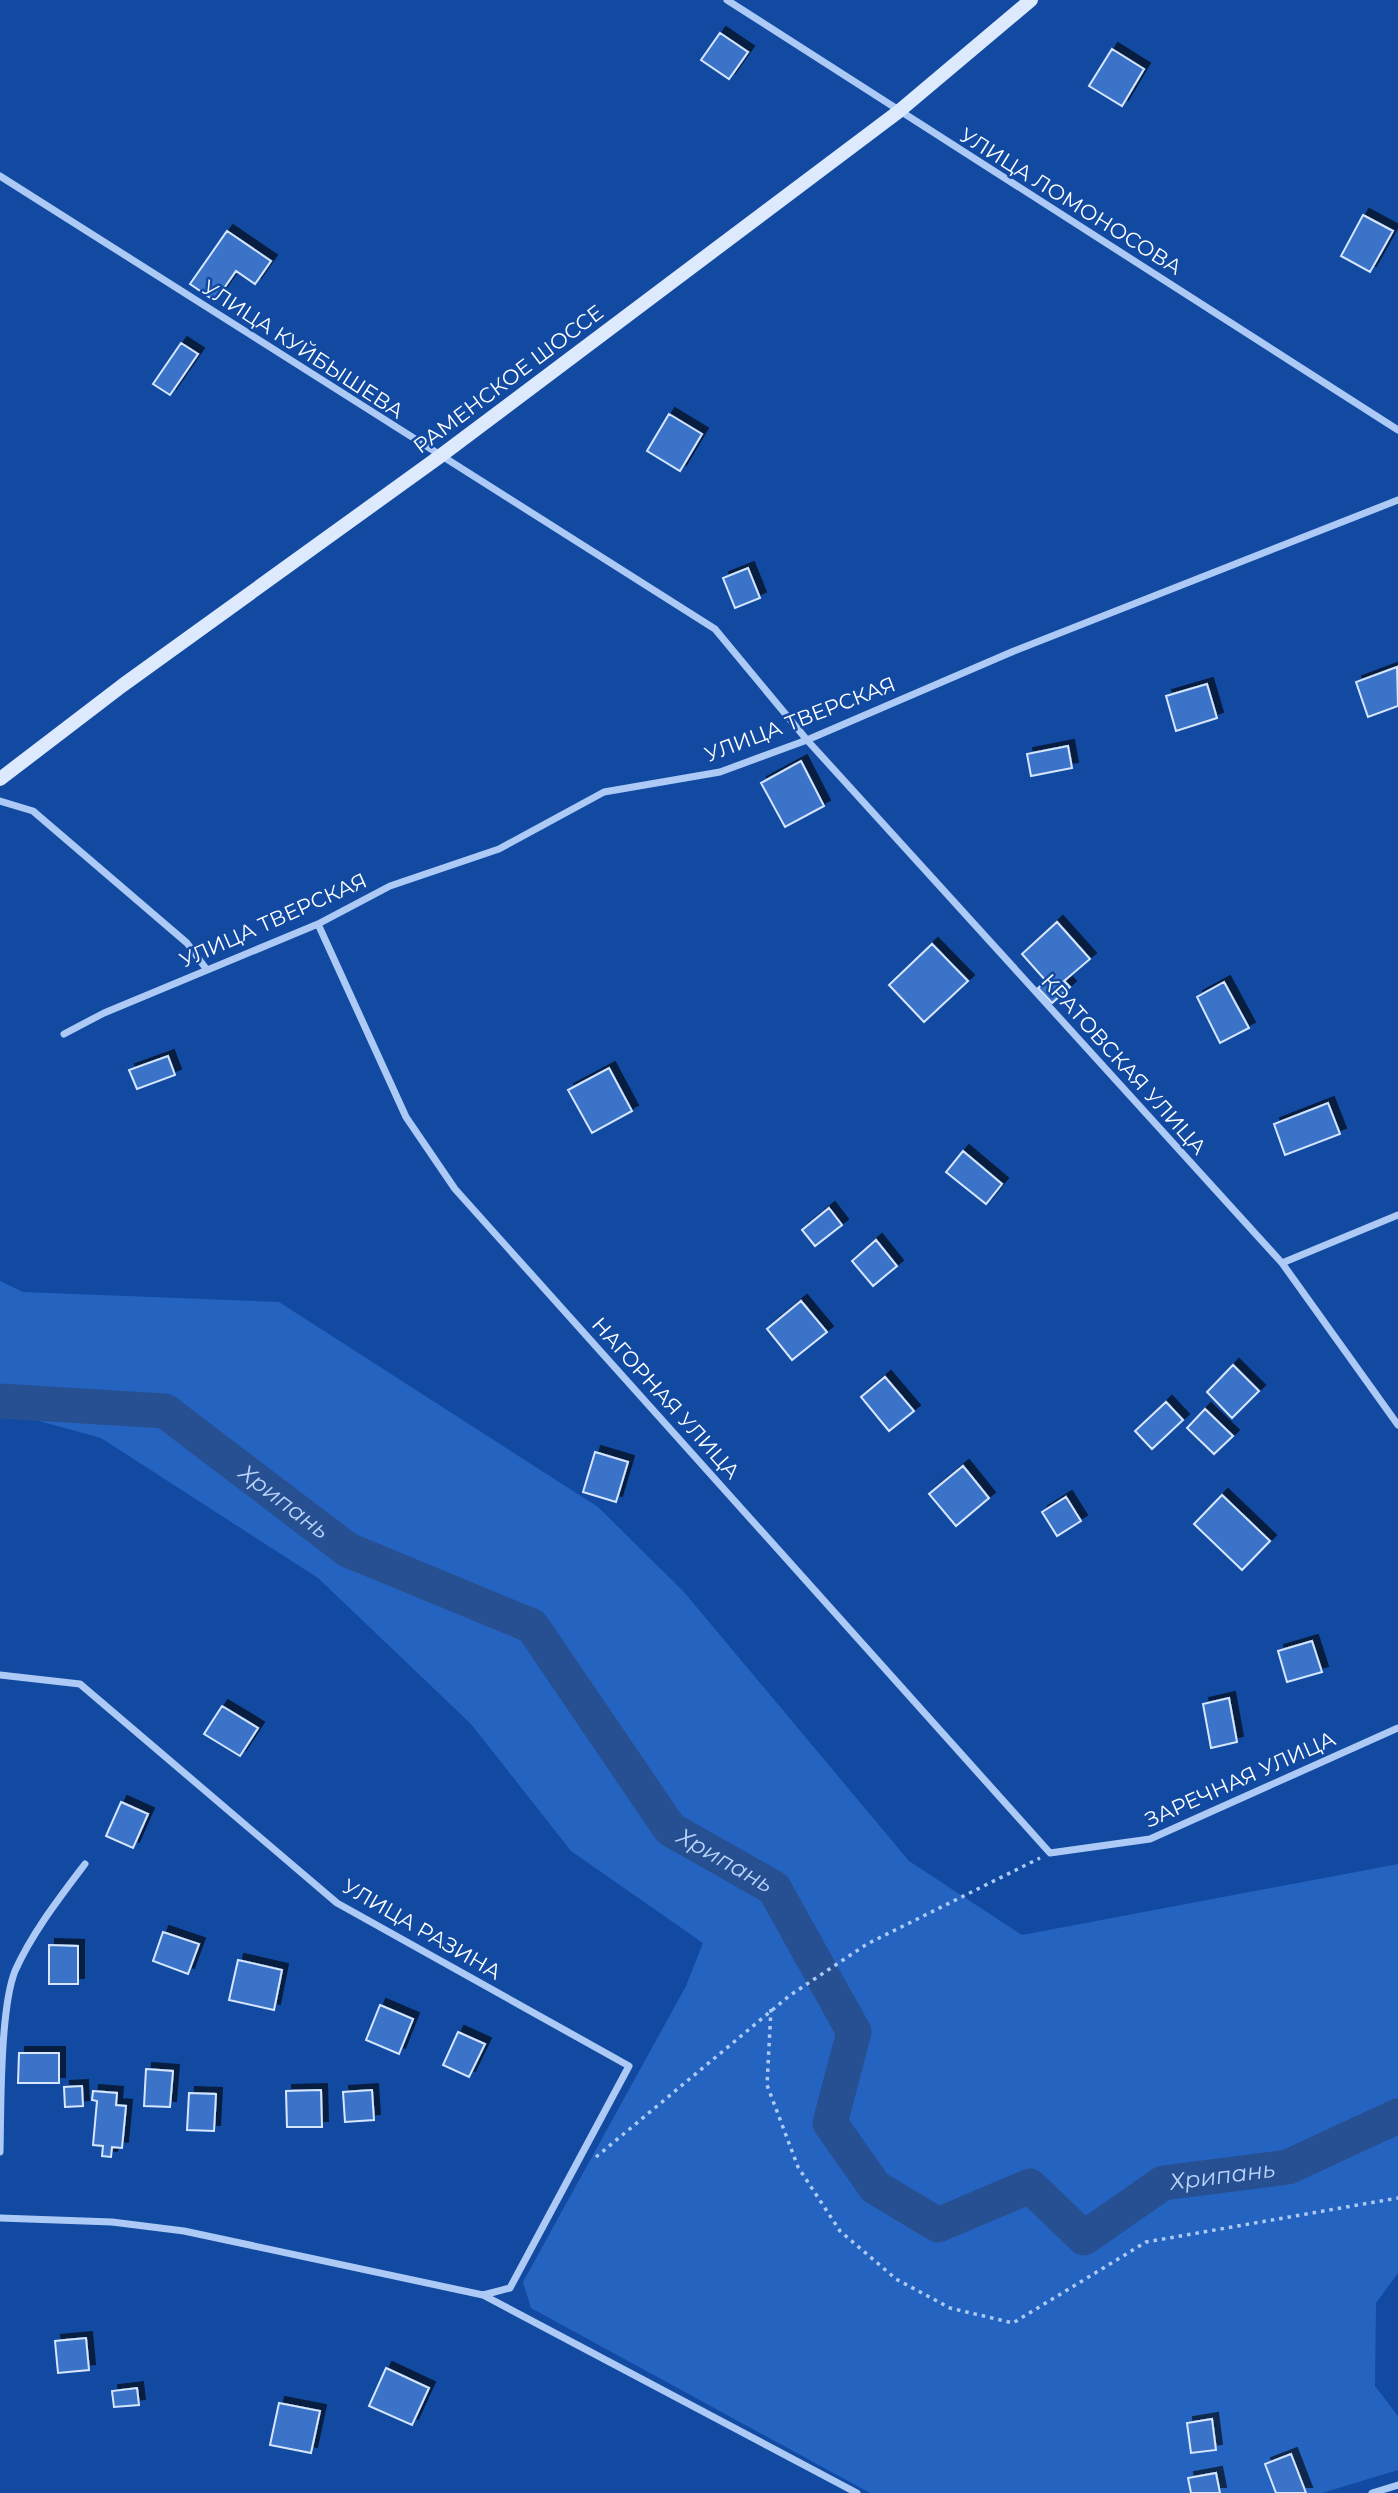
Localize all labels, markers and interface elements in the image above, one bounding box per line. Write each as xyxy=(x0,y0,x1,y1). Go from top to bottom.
street label: УЛИЦА ЛОМОНОСОВА xyxy=(955,122,1187,280)
street label: УЛИЦА КУЙБЫШЕВА xyxy=(197,274,409,424)
street label: РАМЕНСКОЕ ШОССЕ xyxy=(408,299,608,459)
street label: УЛИЦА ТВЕРСКАЯ xyxy=(701,671,899,767)
street label: УЛИЦА ТВЕРСКАЯ xyxy=(175,867,371,973)
street label: КРАТОВСКАЯ УЛИЦА xyxy=(1036,969,1212,1160)
street label: НАГОРНАЯ УЛИЦА xyxy=(587,1312,745,1484)
water label: Хрипань xyxy=(233,1458,335,1545)
street label: ЗАРЕЧНАЯ УЛИЦА xyxy=(1141,1726,1339,1832)
water label: Хрипань xyxy=(671,1821,778,1899)
street label: УЛИЦА РАЗИНА xyxy=(338,1873,506,1985)
water label: Хрипань xyxy=(1167,2155,1277,2196)

